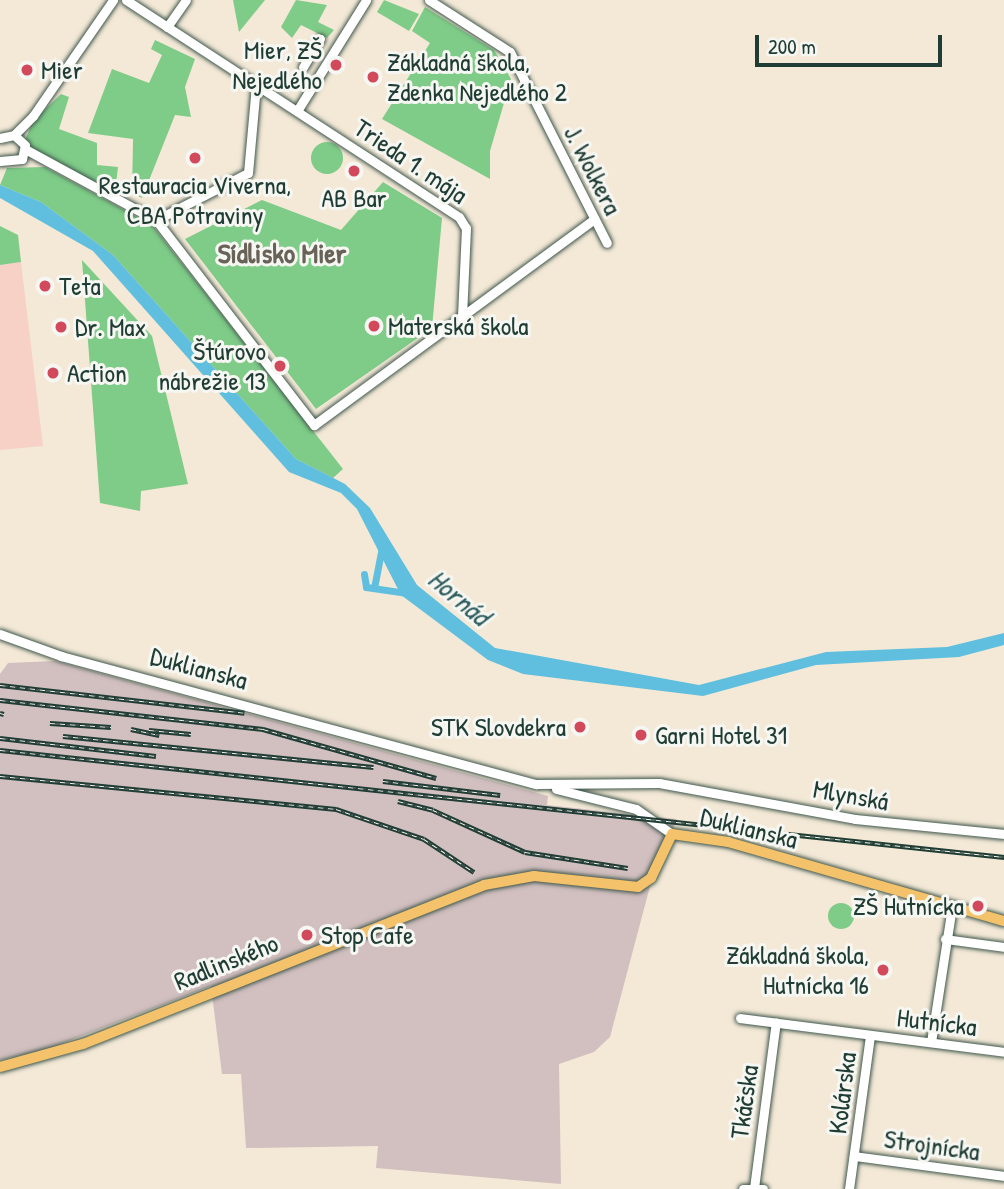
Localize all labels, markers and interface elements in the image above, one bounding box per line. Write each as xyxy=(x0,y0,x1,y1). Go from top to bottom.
scale bar xyxy=(759,21,946,65)
text: 200 m xyxy=(768,32,816,61)
place label: Mier, ZŠ Nejedlého xyxy=(233,34,322,96)
place label: Základná škola, Zdenka Nejedlého 2 xyxy=(387,46,567,108)
place label: Mier xyxy=(41,54,83,86)
marker: Mier, ZŠ Nejedlého xyxy=(328,57,344,73)
marker: Mier xyxy=(19,62,35,78)
marker: Základná škola, Zdenka Nejedlého 2 xyxy=(365,69,381,85)
street label: Trieda 1. mája xyxy=(348,112,474,210)
street label: J. Wolkera xyxy=(557,120,629,220)
marker: Restauracia Viverna, CBA Potraviny xyxy=(187,150,203,166)
marker: AB Bar xyxy=(346,163,362,179)
place label: Restauracia Viverna, CBA Potraviny xyxy=(99,169,291,230)
place label: AB Bar xyxy=(321,182,387,214)
district label: Sídlisko Mier xyxy=(218,236,346,270)
place label: Teta xyxy=(59,270,101,302)
marker: Teta xyxy=(37,278,53,294)
place label: Materská škola xyxy=(388,310,528,342)
place label: Dr. Max xyxy=(75,311,146,343)
marker: Materská škola xyxy=(366,318,382,334)
marker: Dr. Max xyxy=(53,319,69,335)
place label: Štúrovo nábrežie 13 xyxy=(159,335,266,396)
place label: Action xyxy=(67,357,127,389)
marker: Štúrovo nábrežie 13 xyxy=(272,358,288,374)
marker: Action xyxy=(45,365,61,381)
water label: Hornád xyxy=(421,562,497,632)
street label: Duklianska xyxy=(147,640,251,696)
place label: STK Slovdekra xyxy=(431,711,566,743)
marker: STK Slovdekra xyxy=(572,719,588,735)
place label: Garni Hotel 31 xyxy=(655,719,787,751)
marker: Garni Hotel 31 xyxy=(633,727,649,743)
street label: Mlynská xyxy=(811,773,891,817)
street label: Duklianska xyxy=(697,801,801,855)
place label: ZŠ Hutnícka xyxy=(853,890,964,922)
marker: ZŠ Hutnícka xyxy=(970,898,986,914)
place label: Stop Cafe xyxy=(321,919,414,951)
street label: Radlinského xyxy=(170,927,282,997)
marker: Stop Cafe xyxy=(299,927,315,943)
place label: Základná škola, Hutnícka 16 xyxy=(726,939,869,1000)
marker: Základná škola, Hutnícka 16 xyxy=(875,962,891,978)
street label: Hutnícka xyxy=(895,1002,979,1042)
street label: Kolárska xyxy=(822,1050,862,1136)
street label: Tkáčska xyxy=(723,1063,765,1141)
street label: Strojnícka xyxy=(882,1123,982,1167)

